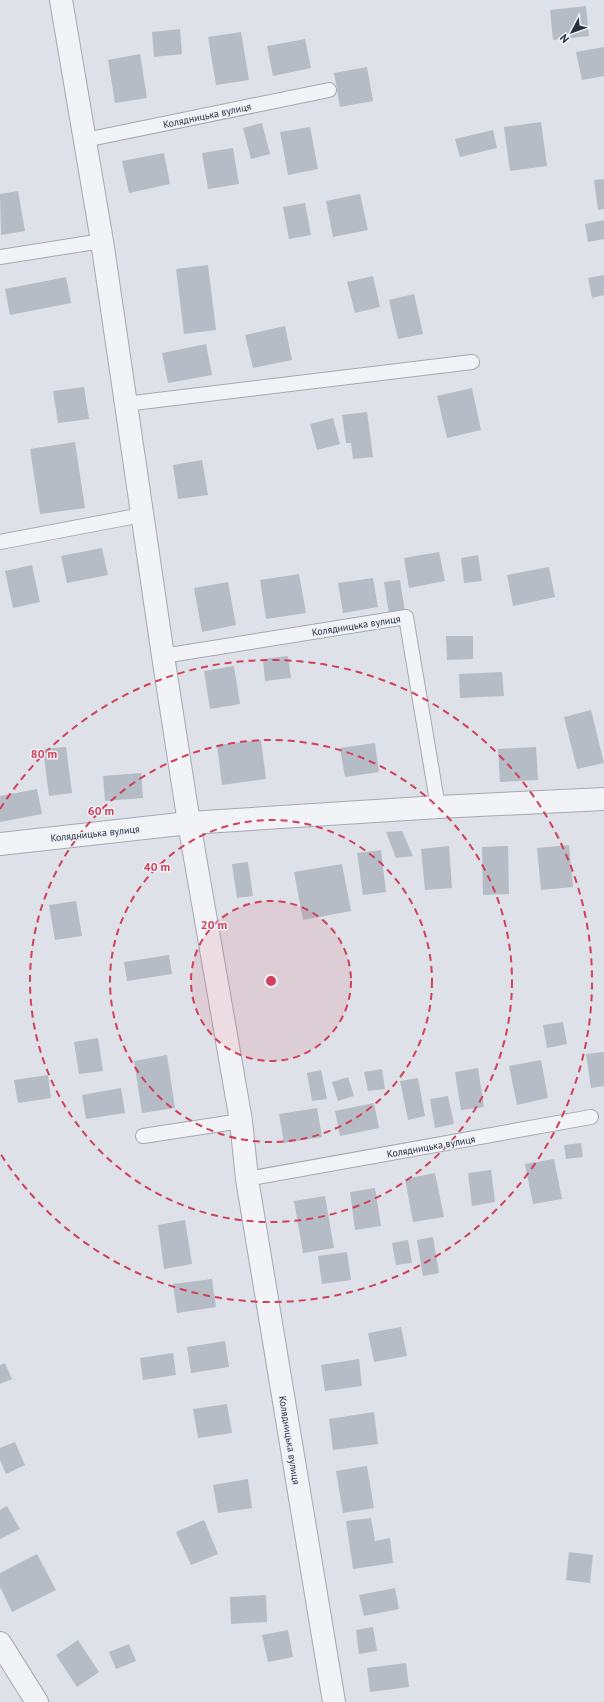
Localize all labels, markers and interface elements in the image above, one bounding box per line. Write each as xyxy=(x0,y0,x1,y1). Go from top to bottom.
north arrow xyxy=(552,12,592,52)
text: N xyxy=(557,31,572,46)
street label: Колядницька вулиця xyxy=(162,100,253,131)
street label: Колядницька вулиця xyxy=(311,612,402,639)
text: 80 m xyxy=(31,746,57,761)
text: 60 m xyxy=(88,803,114,818)
street label: Колядницька вулиця xyxy=(50,822,141,845)
text: 40 m xyxy=(144,859,170,874)
text: 20 m xyxy=(201,917,227,932)
centre of rings xyxy=(264,974,278,988)
street label: Колядницька вулиця xyxy=(386,1132,477,1161)
street label: Колядницька вулиця xyxy=(276,1395,303,1486)

